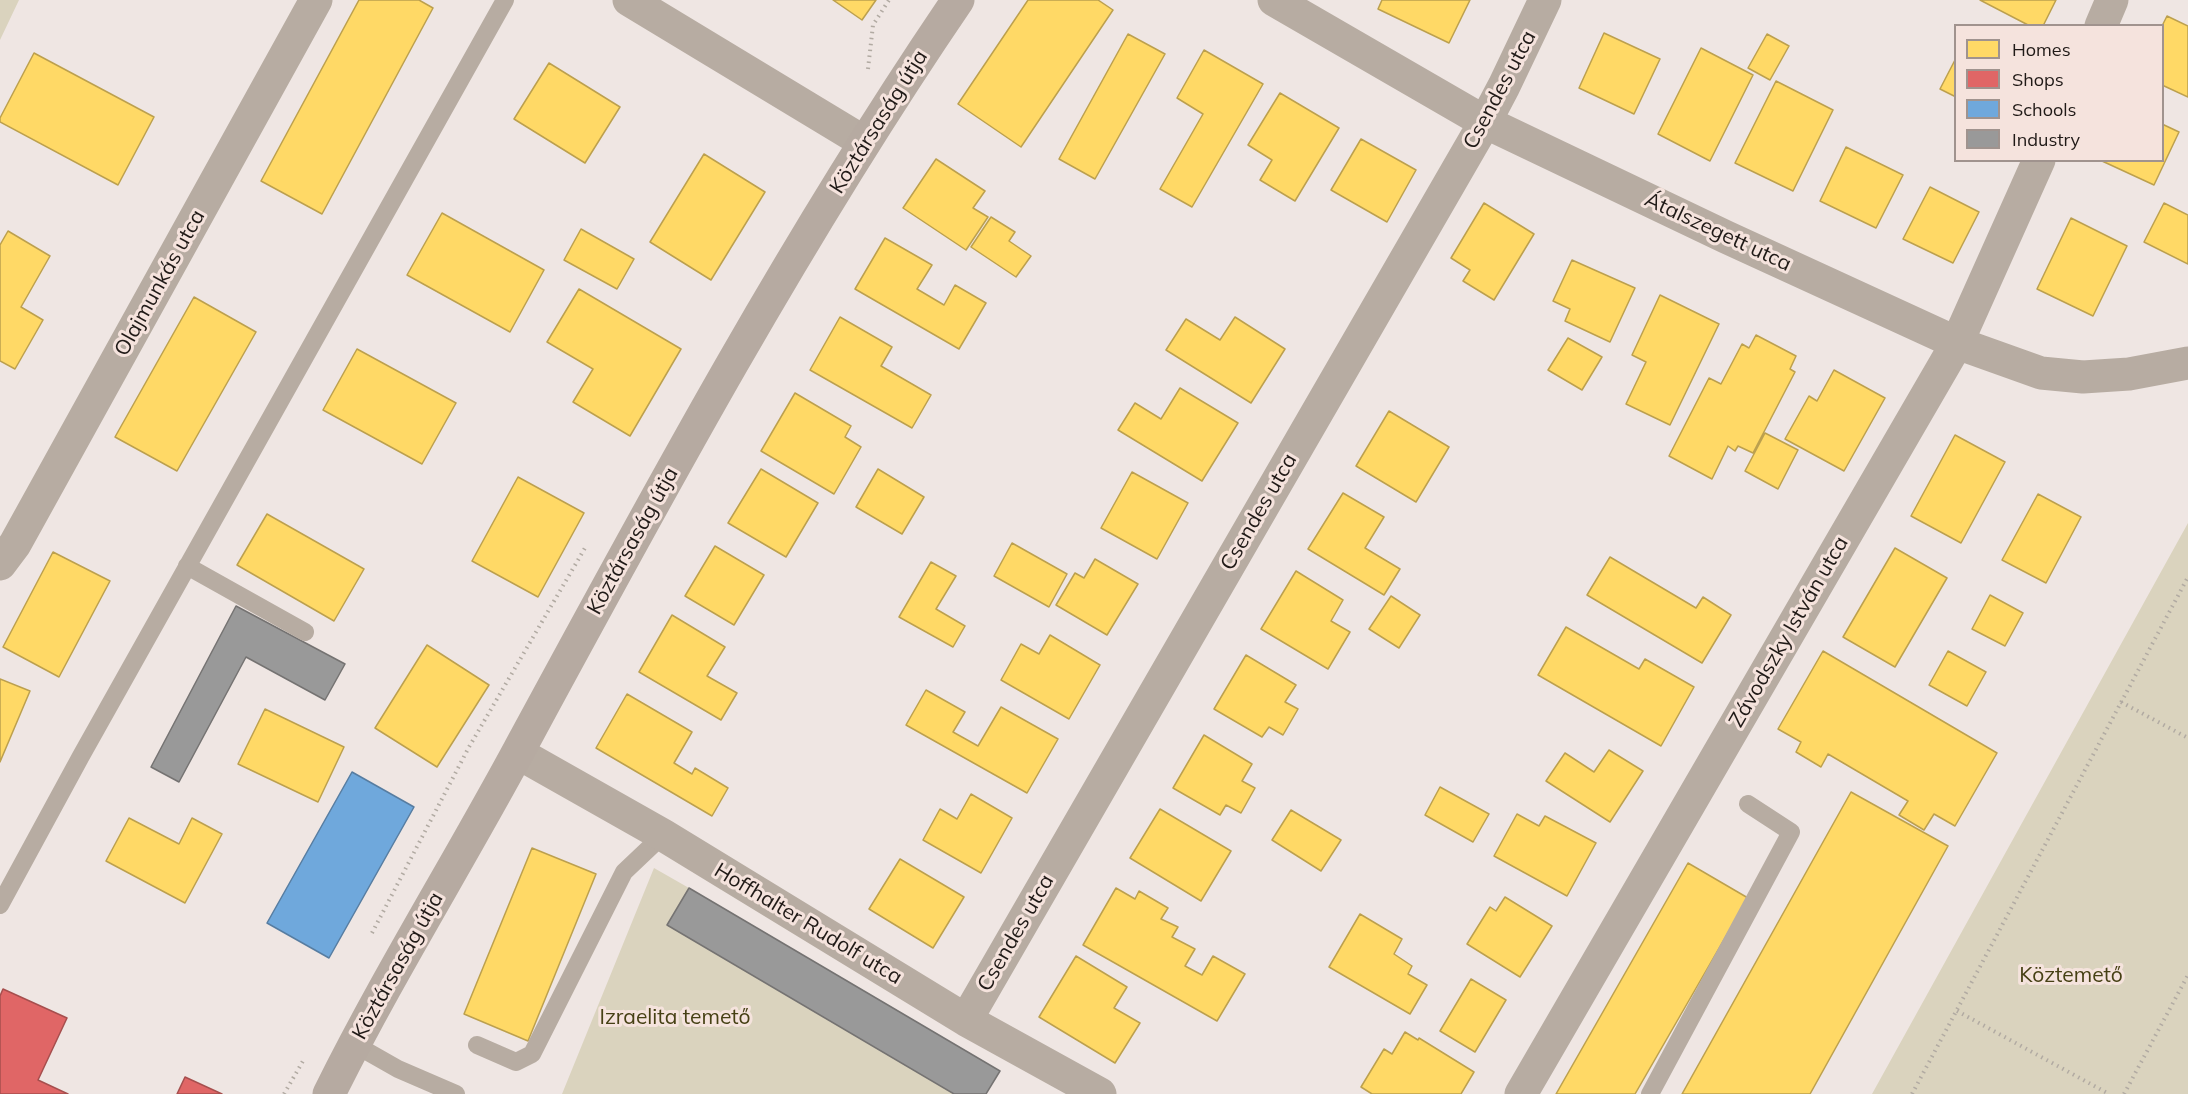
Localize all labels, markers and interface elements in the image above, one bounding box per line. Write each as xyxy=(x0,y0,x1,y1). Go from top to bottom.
legend xyxy=(1954,24,2164,162)
street label: Csendes utca xyxy=(1458,26,1542,154)
text: Homes xyxy=(2012,38,2071,61)
street label: Köztársaság útja xyxy=(825,46,933,198)
text: Shops xyxy=(2012,68,2064,91)
text: Schools xyxy=(2012,98,2076,121)
text: Industry xyxy=(2012,128,2080,151)
street label: Átalszegett utca xyxy=(1641,187,1795,277)
street label: Olajmunkás utca xyxy=(109,205,211,361)
street label: Csendes utca xyxy=(1215,449,1303,575)
street label: Köztársaság útja xyxy=(582,463,684,619)
street label: Závodszky István utca xyxy=(1724,532,1854,732)
street label: Hoffhalter Rudolf utca xyxy=(710,858,906,990)
street label: Csendes utca xyxy=(972,870,1060,996)
street label: Köztársaság útja xyxy=(347,888,449,1044)
park label: Köztemető xyxy=(2019,963,2123,989)
park label: Izraelita temető xyxy=(599,1005,751,1031)

